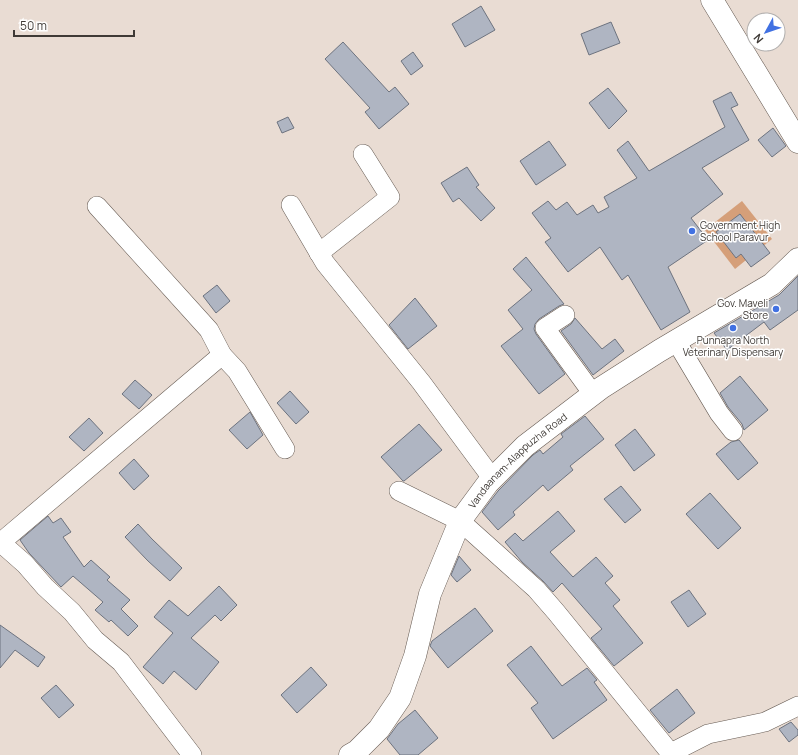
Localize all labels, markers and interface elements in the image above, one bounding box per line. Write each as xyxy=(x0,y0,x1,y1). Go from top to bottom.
scale bar xyxy=(14,12,134,38)
north arrow xyxy=(746,12,786,52)
text: 50 m xyxy=(20,17,47,34)
text: N xyxy=(750,31,766,47)
place label: Government High School Paravur xyxy=(700,218,780,244)
marker: Government High School Paravur xyxy=(687,226,697,236)
place label: Gov. Maveli Store xyxy=(717,296,768,322)
marker: Gov. Maveli Store xyxy=(771,304,781,314)
marker: Punnapra North Veterinary Dispensary xyxy=(728,323,738,333)
place label: Punnapra North Veterinary Dispensary xyxy=(683,333,784,359)
street label: Vandaanam-Alappuzha Road xyxy=(465,410,570,511)

